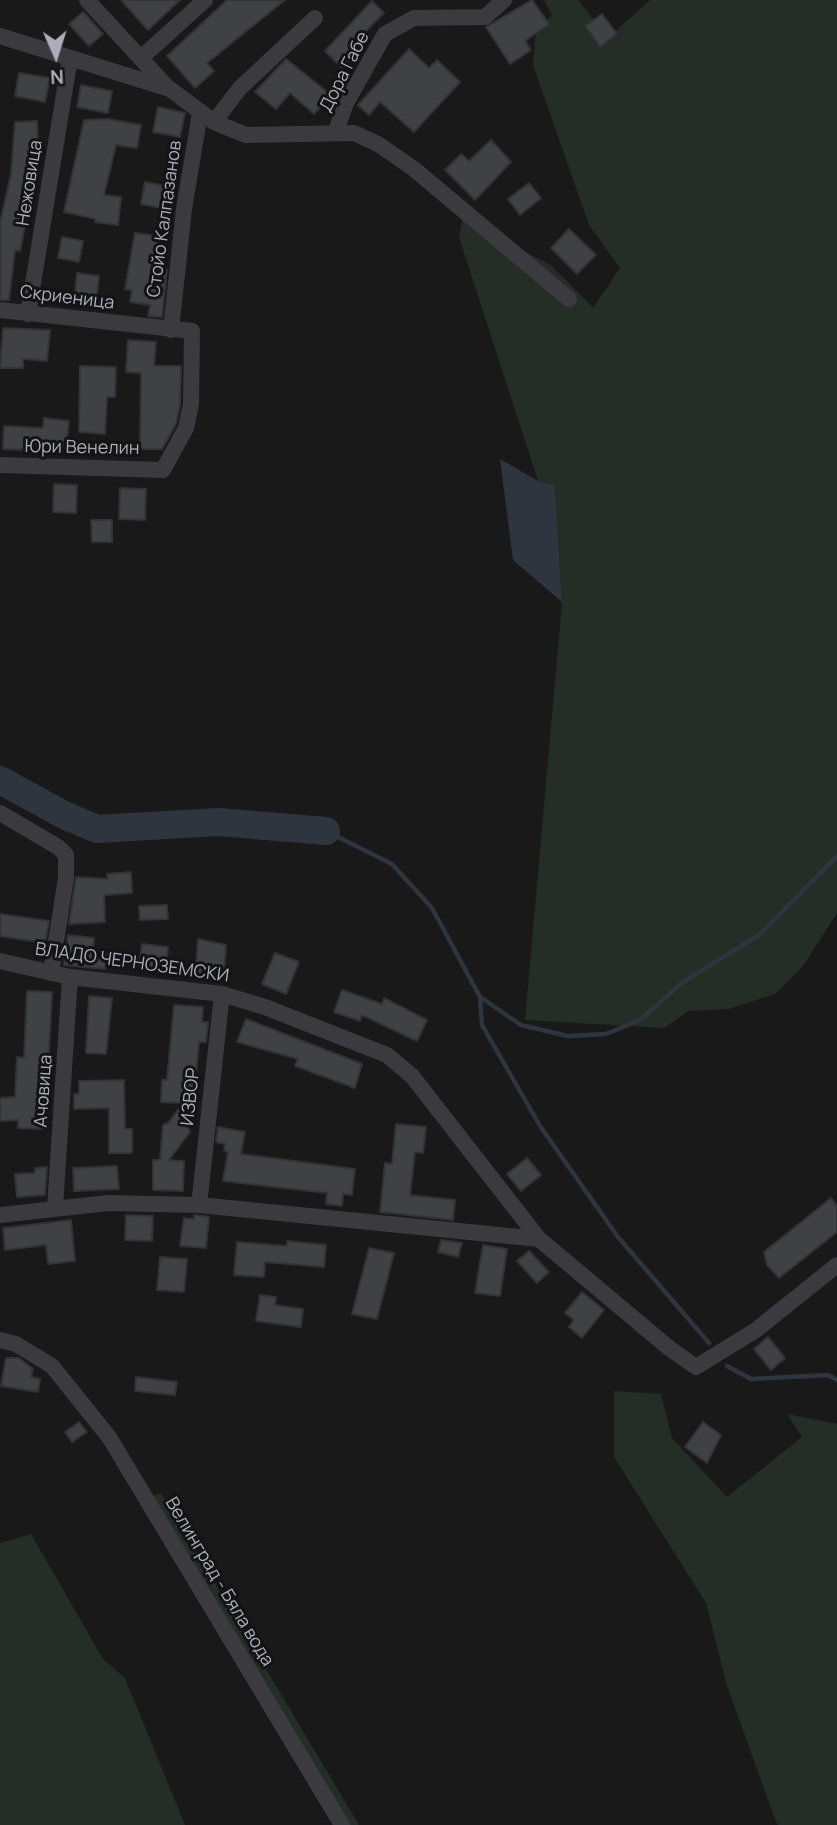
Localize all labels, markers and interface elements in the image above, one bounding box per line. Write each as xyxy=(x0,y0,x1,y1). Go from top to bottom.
north arrow xyxy=(21,21,91,91)
street label: Дора Габе xyxy=(316,28,374,116)
text: N xyxy=(50,64,65,90)
street label: Нежовица xyxy=(13,139,47,227)
street label: Стойо Калпазанов xyxy=(143,139,187,299)
street label: Скриеница xyxy=(18,281,116,315)
street label: Юри Венелин xyxy=(24,436,140,460)
street label: ВЛАДО ЧЕРНОЗЕМСКИ xyxy=(34,939,230,987)
street label: Ачовица xyxy=(31,1054,57,1128)
street label: ИЗВОР xyxy=(177,1067,205,1127)
street label: Велинград - Бяла вода xyxy=(160,1494,278,1670)

